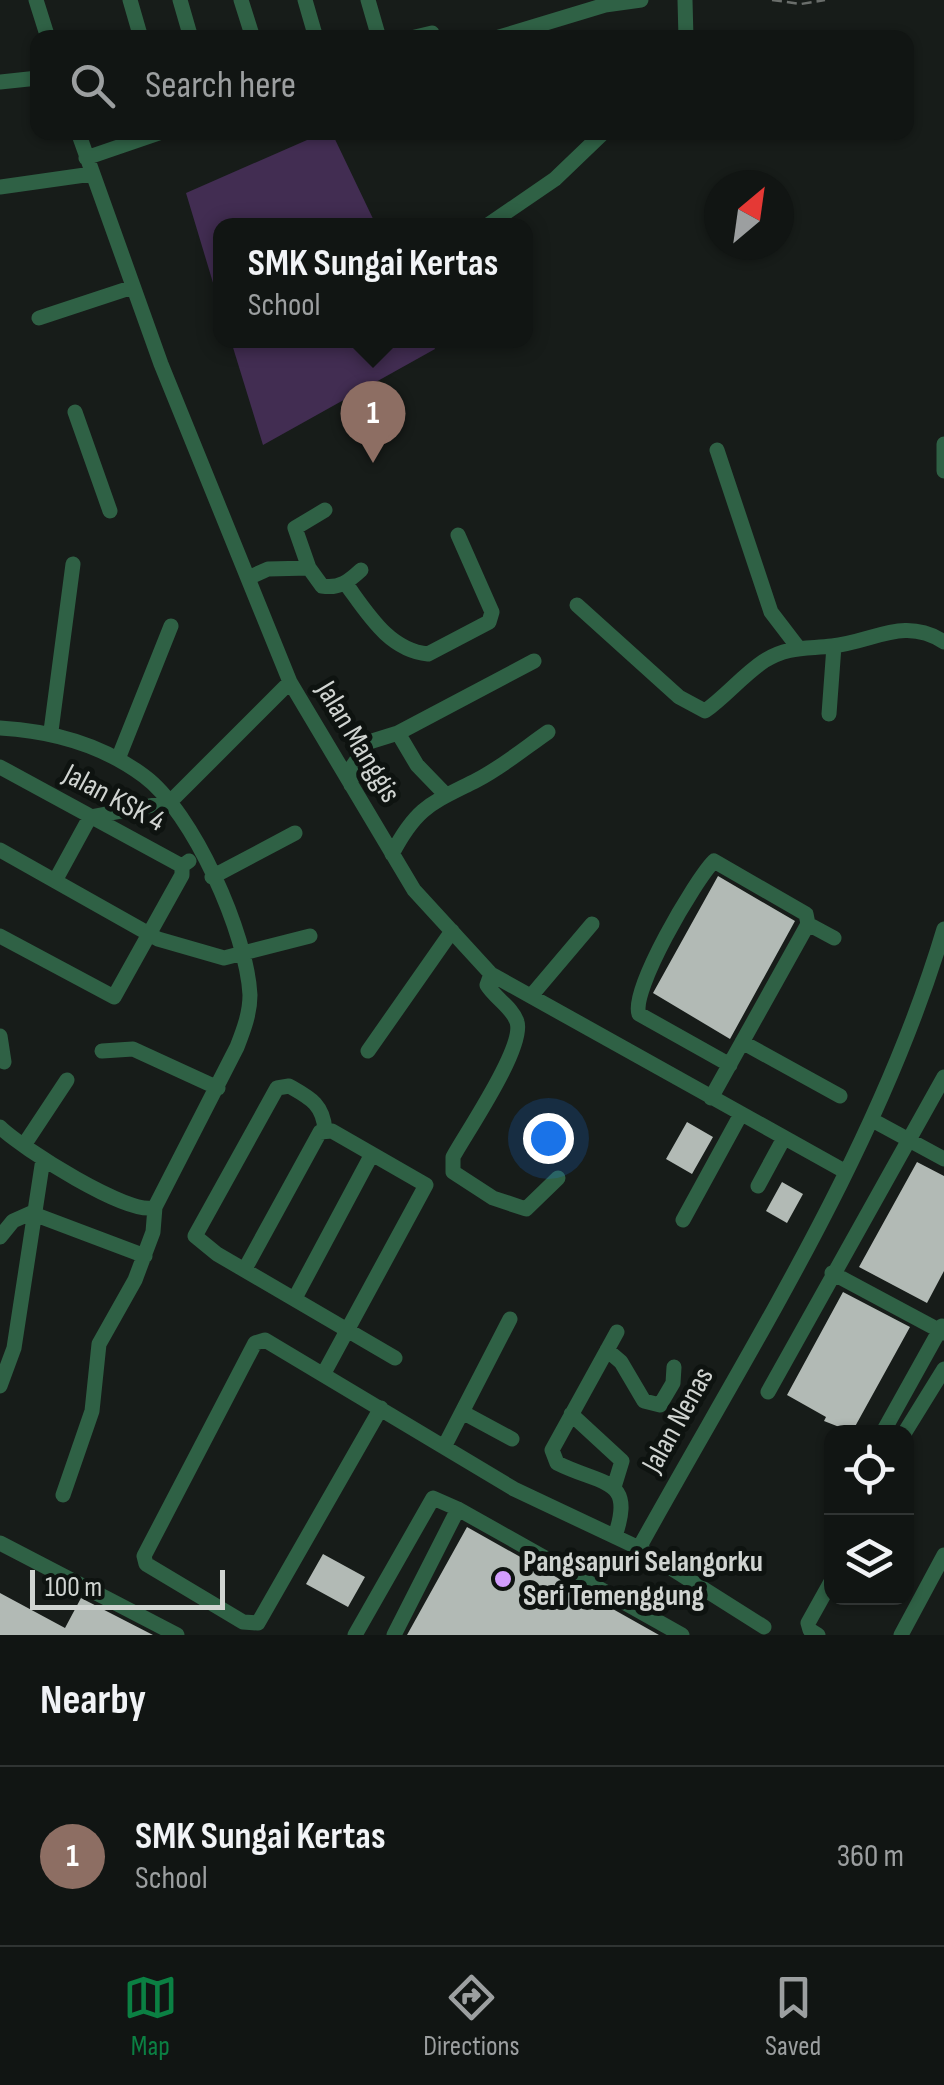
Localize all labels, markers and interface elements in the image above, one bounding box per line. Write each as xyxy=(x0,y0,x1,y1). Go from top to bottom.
search box xyxy=(30,30,914,140)
icon: search xyxy=(65,58,120,113)
text: Search here xyxy=(145,63,296,108)
north arrow xyxy=(704,170,794,260)
popup xyxy=(213,218,533,348)
text: SMK Sungai Kertas xyxy=(248,241,498,286)
text: School xyxy=(248,286,320,325)
pin: 1 xyxy=(340,380,406,463)
street label: Jalan Manggis xyxy=(307,674,408,809)
street label: Jalan KSK 4 xyxy=(56,756,171,840)
your location xyxy=(523,1113,574,1164)
street label: Jalan Nenas xyxy=(634,1361,722,1480)
map controls xyxy=(824,1425,914,1605)
button: locate xyxy=(824,1425,914,1515)
button: layers xyxy=(824,1515,914,1605)
place label: Pangsapuri Selangorku Seri Temenggung xyxy=(523,1544,763,1614)
scale bar xyxy=(30,1565,225,1610)
marker: Pangsapuri Selangorku Seri Temenggung xyxy=(492,1568,514,1590)
text: 100 m xyxy=(45,1571,102,1604)
text: Nearby xyxy=(40,1675,146,1726)
text: SMK Sungai Kertas xyxy=(135,1814,386,1859)
text: 1 xyxy=(66,1837,79,1876)
text: 360 m xyxy=(837,1837,904,1876)
text: School xyxy=(135,1859,208,1898)
tab: Map xyxy=(123,1970,178,2063)
tab: Directions xyxy=(423,1970,520,2063)
tab: Saved xyxy=(765,1970,821,2063)

